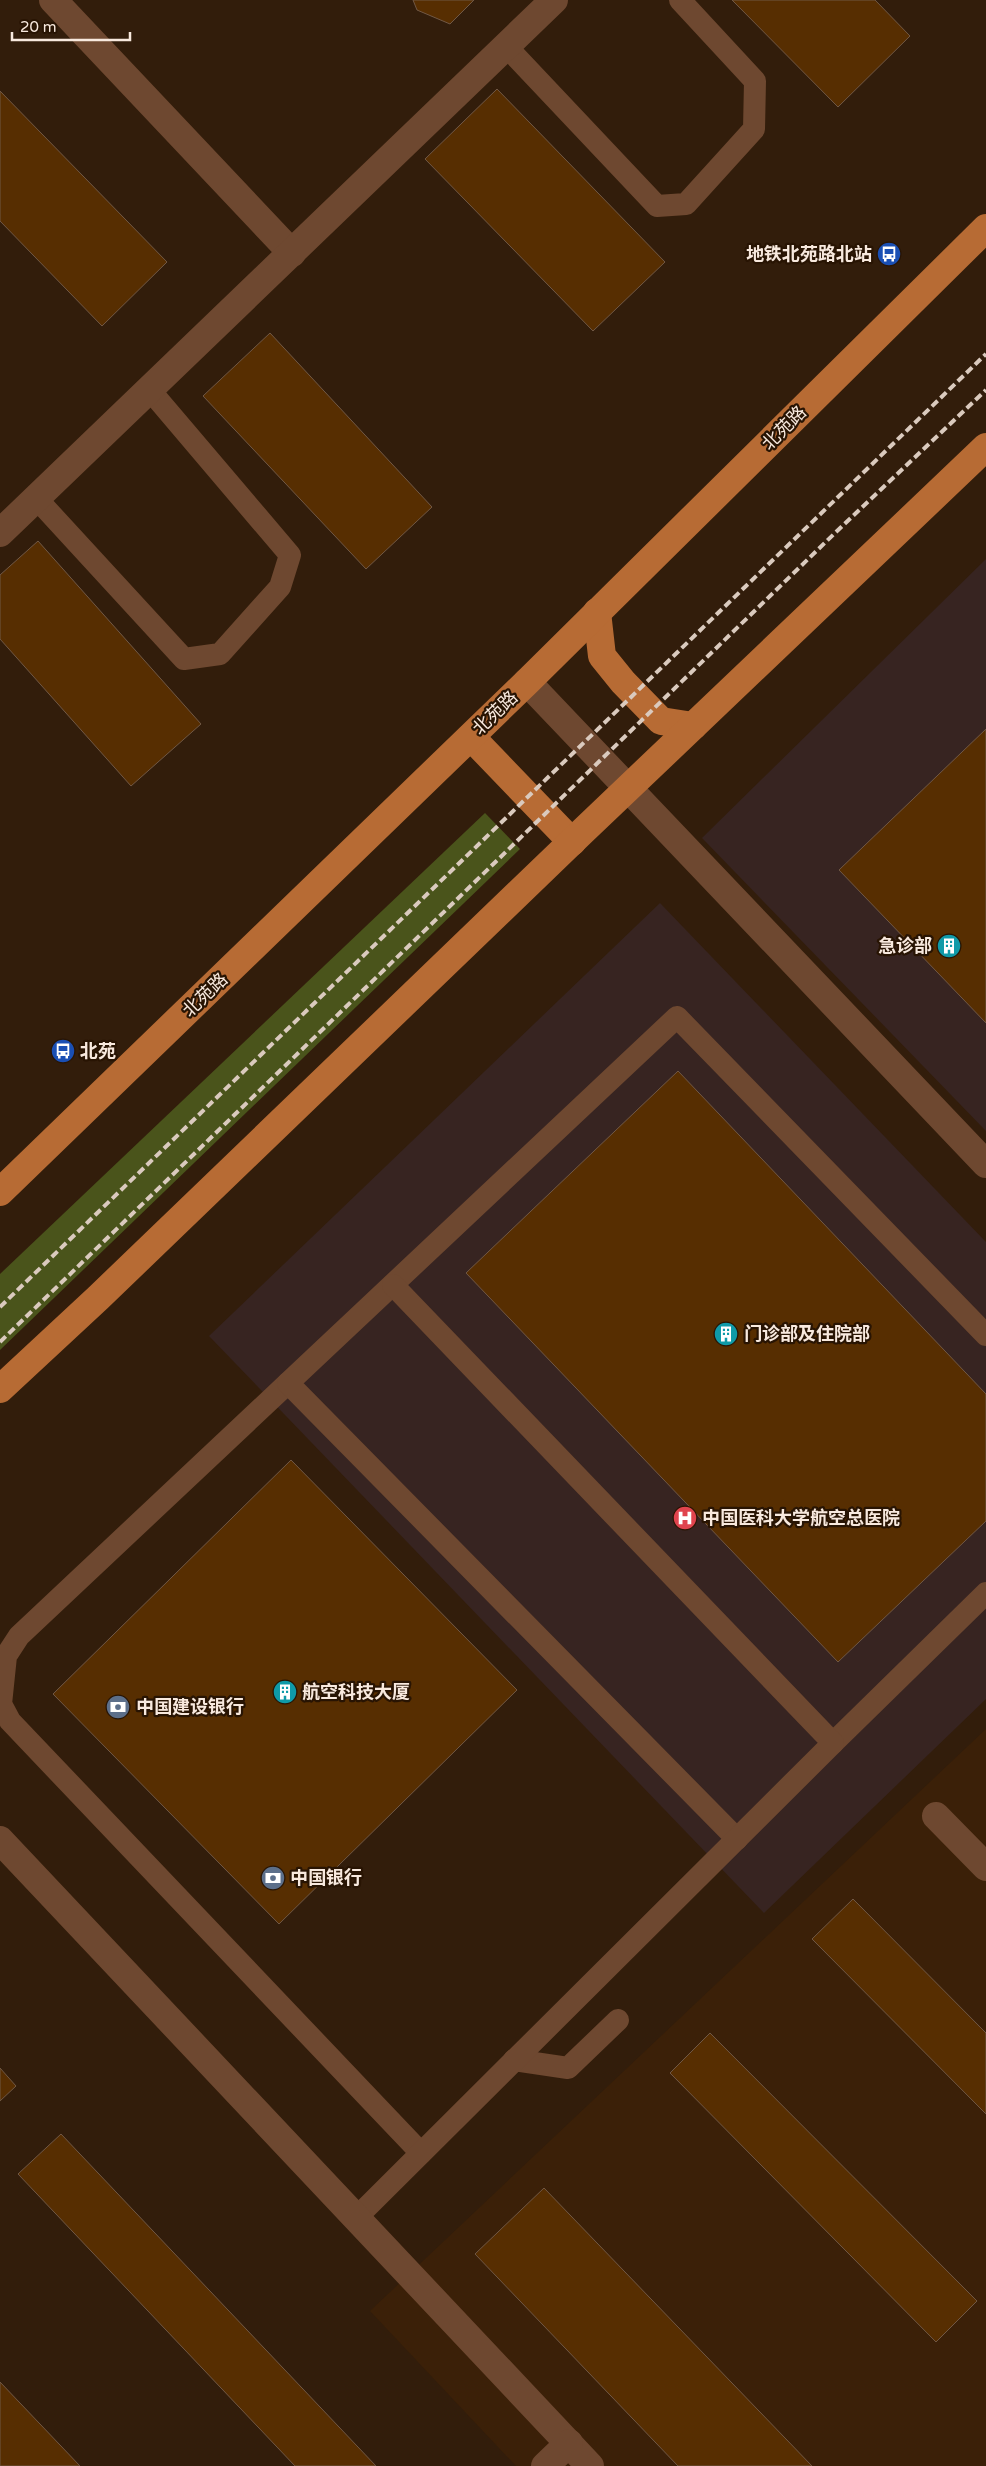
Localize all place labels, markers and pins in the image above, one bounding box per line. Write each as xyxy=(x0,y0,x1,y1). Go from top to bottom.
bus stop icon: 地铁北苑路北站 xyxy=(876,241,902,267)
place label: 地铁北苑路北站 xyxy=(746,243,872,265)
building icon: 急诊部 xyxy=(936,933,962,959)
place label: 急诊部 xyxy=(878,935,932,957)
bus stop icon: 北苑 xyxy=(50,1038,76,1064)
place label: 北苑 xyxy=(80,1040,116,1062)
building icon: 门诊部及住院部 xyxy=(713,1321,739,1347)
place label: 门诊部及住院部 xyxy=(744,1323,870,1345)
hospital icon: 中国医科大学航空总医院 xyxy=(672,1505,698,1531)
place label: 中国医科大学航空总医院 xyxy=(702,1507,900,1529)
building icon: 航空科技大厦 xyxy=(272,1679,298,1705)
place label: 航空科技大厦 xyxy=(302,1681,410,1703)
bank icon: 中国建设银行 xyxy=(105,1694,131,1720)
place label: 中国建设银行 xyxy=(136,1696,244,1718)
bank icon: 中国银行 xyxy=(260,1865,286,1891)
place label: 中国银行 xyxy=(290,1867,362,1889)

